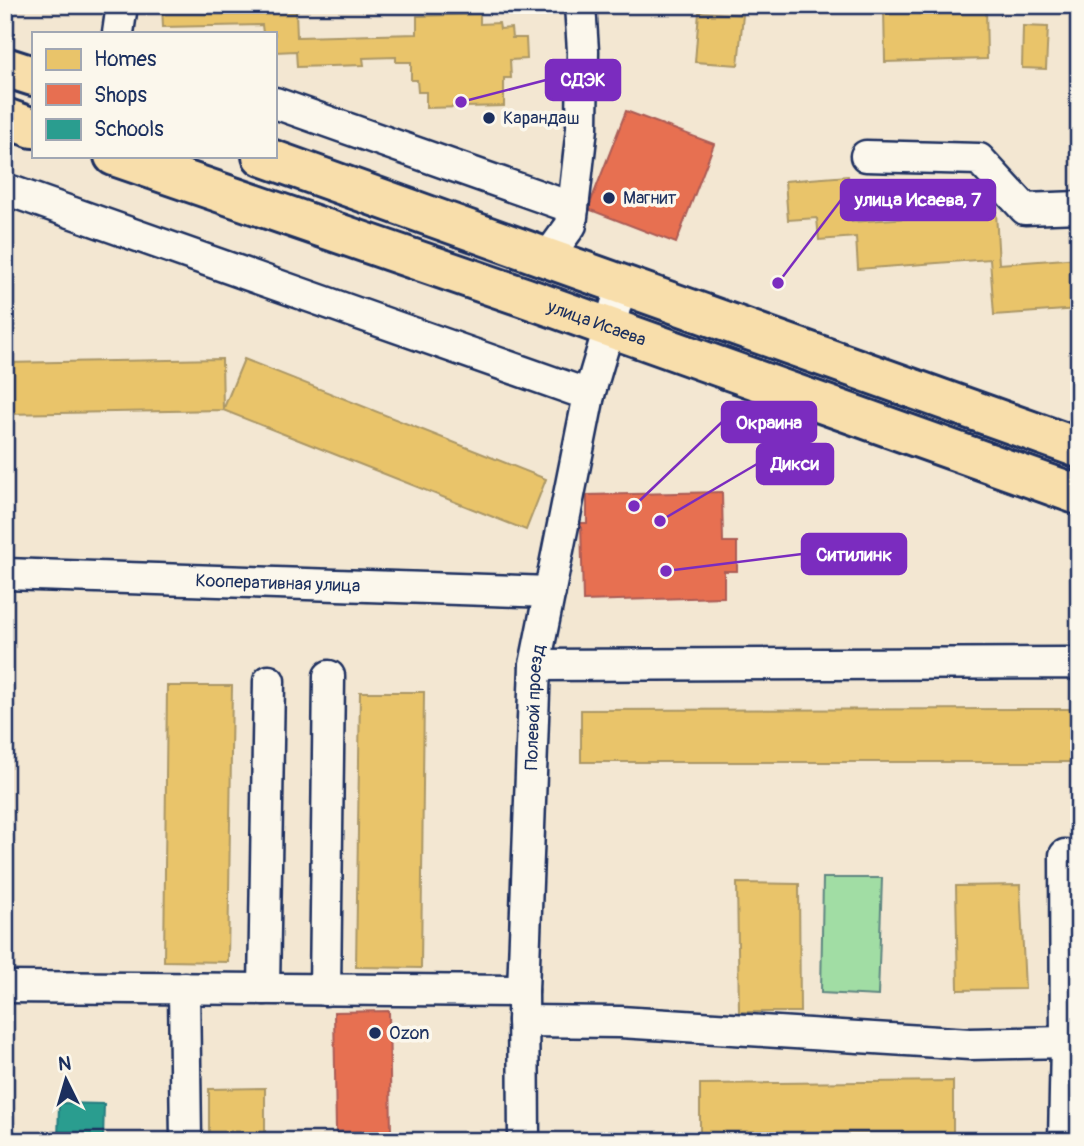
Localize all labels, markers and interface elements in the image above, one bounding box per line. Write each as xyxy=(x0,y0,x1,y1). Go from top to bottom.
legend xyxy=(32,32,276,158)
text: Homes xyxy=(94,46,157,73)
callout: СДЭК xyxy=(546,60,620,100)
text: СДЭК xyxy=(560,68,606,92)
text: Shops xyxy=(94,82,147,109)
place label: Карандаш xyxy=(503,107,579,130)
marker: Карандаш xyxy=(481,110,497,126)
text: Schools xyxy=(94,116,164,143)
callout: улица Исаева, 7 xyxy=(841,180,995,220)
place label: Магнит xyxy=(623,187,676,210)
text: улица Исаева, 7 xyxy=(854,188,982,212)
marker: Магнит xyxy=(601,190,617,206)
street label: улица Исаева xyxy=(544,295,649,351)
callout: Окраина xyxy=(722,402,816,442)
text: Окраина xyxy=(736,411,802,435)
callout: Дикси xyxy=(757,444,833,484)
text: Дикси xyxy=(770,452,819,476)
callout: Ситилинк xyxy=(802,534,906,574)
text: Ситилинк xyxy=(816,543,892,567)
street label: Кооперативная улица xyxy=(195,569,361,597)
street label: Полевой проезд xyxy=(520,642,550,770)
place label: Ozon xyxy=(389,1022,429,1045)
marker: Ozon xyxy=(367,1025,383,1041)
north arrow xyxy=(32,1044,102,1114)
text: N xyxy=(57,1052,72,1077)

